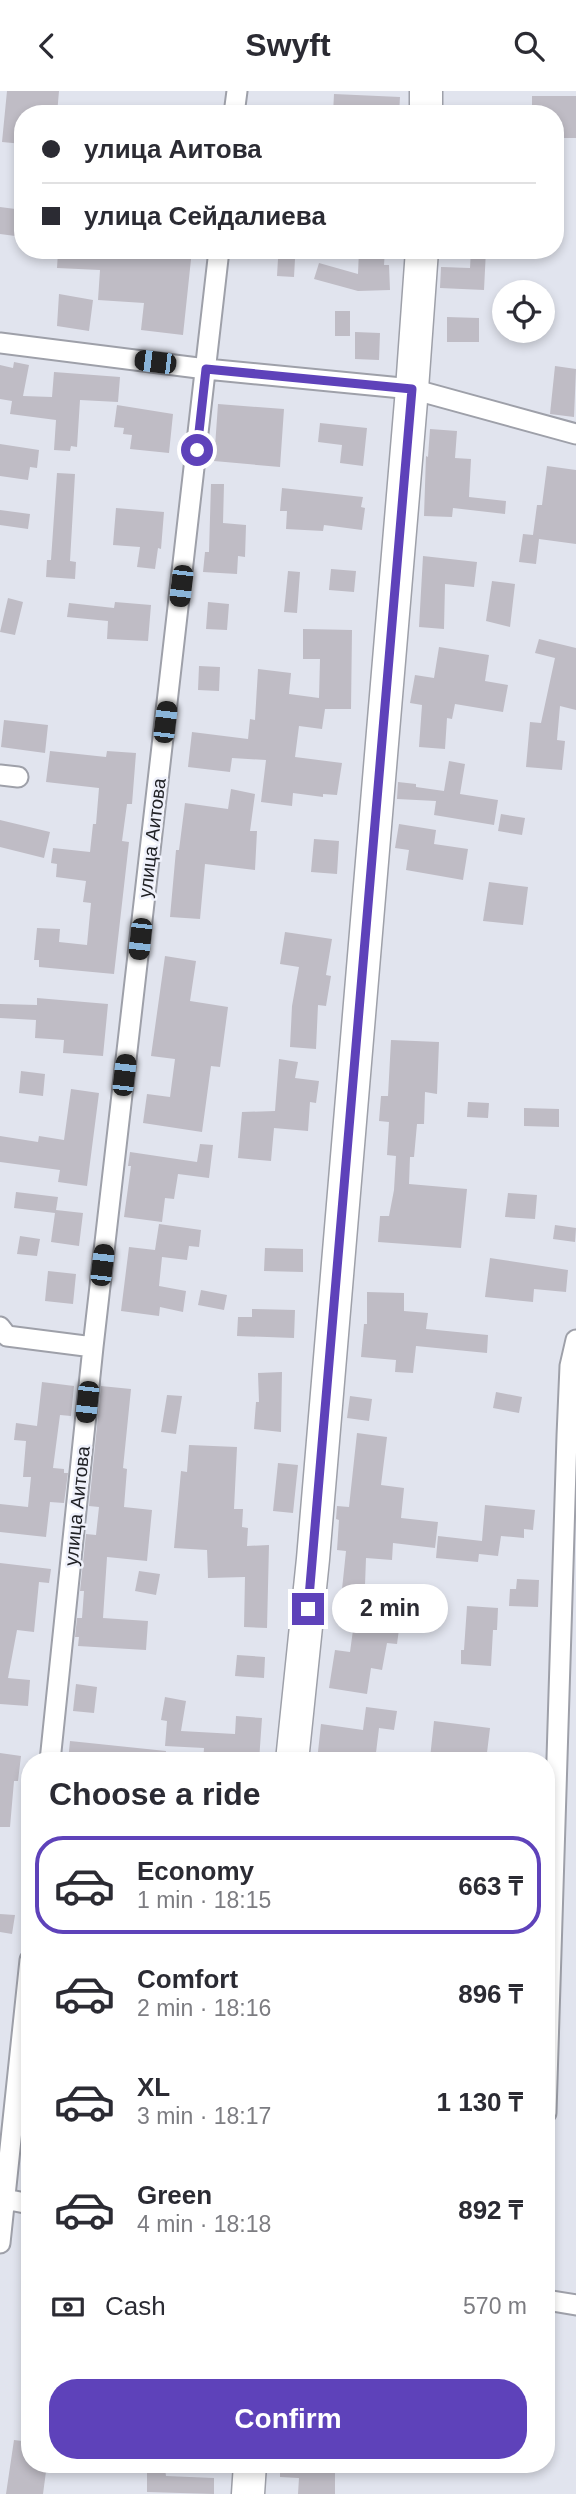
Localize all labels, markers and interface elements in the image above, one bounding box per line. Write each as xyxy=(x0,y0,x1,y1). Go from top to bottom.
icon: back xyxy=(28,27,66,65)
text: Swyft xyxy=(245,27,331,63)
icon: search xyxy=(510,27,548,65)
text: улица Аитова xyxy=(84,134,262,164)
text: улица Сейдалиева xyxy=(84,201,326,231)
map controls xyxy=(492,280,555,343)
button: locate xyxy=(492,280,555,343)
car xyxy=(133,349,178,375)
route start xyxy=(181,434,213,466)
car xyxy=(169,564,194,608)
car xyxy=(153,700,178,744)
street label: улица Аитова xyxy=(134,777,170,899)
car xyxy=(128,917,153,961)
car xyxy=(112,1053,137,1097)
car xyxy=(90,1243,115,1287)
car xyxy=(75,1380,100,1424)
street label: улица Аитова xyxy=(60,1445,94,1567)
callout: 2 min xyxy=(332,1585,448,1633)
route end xyxy=(292,1593,324,1625)
text: 2 min xyxy=(360,1595,420,1621)
text: Choose a ride xyxy=(49,1776,261,1812)
icon: car xyxy=(53,1854,116,1917)
text: Economy xyxy=(137,1856,254,1886)
text: 663 ₸ xyxy=(458,1871,523,1901)
text: 1 min · 18:15 xyxy=(137,1887,271,1913)
icon: car xyxy=(53,1962,116,2025)
text: Comfort xyxy=(137,1964,238,1994)
text: 896 ₸ xyxy=(458,1979,523,2009)
text: 2 min · 18:16 xyxy=(137,1995,271,2021)
icon: car xyxy=(53,2070,116,2133)
text: XL xyxy=(137,2072,170,2102)
text: 1 130 ₸ xyxy=(437,2087,523,2117)
text: 3 min · 18:17 xyxy=(137,2103,271,2129)
icon: car xyxy=(53,2178,116,2241)
text: Green xyxy=(137,2180,212,2210)
text: 892 ₸ xyxy=(458,2195,523,2225)
text: 4 min · 18:18 xyxy=(137,2211,271,2237)
icon: cash xyxy=(49,2288,87,2326)
text: Cash xyxy=(105,2291,166,2321)
text: 570 m xyxy=(463,2293,527,2319)
button: Confirm xyxy=(49,2379,527,2459)

